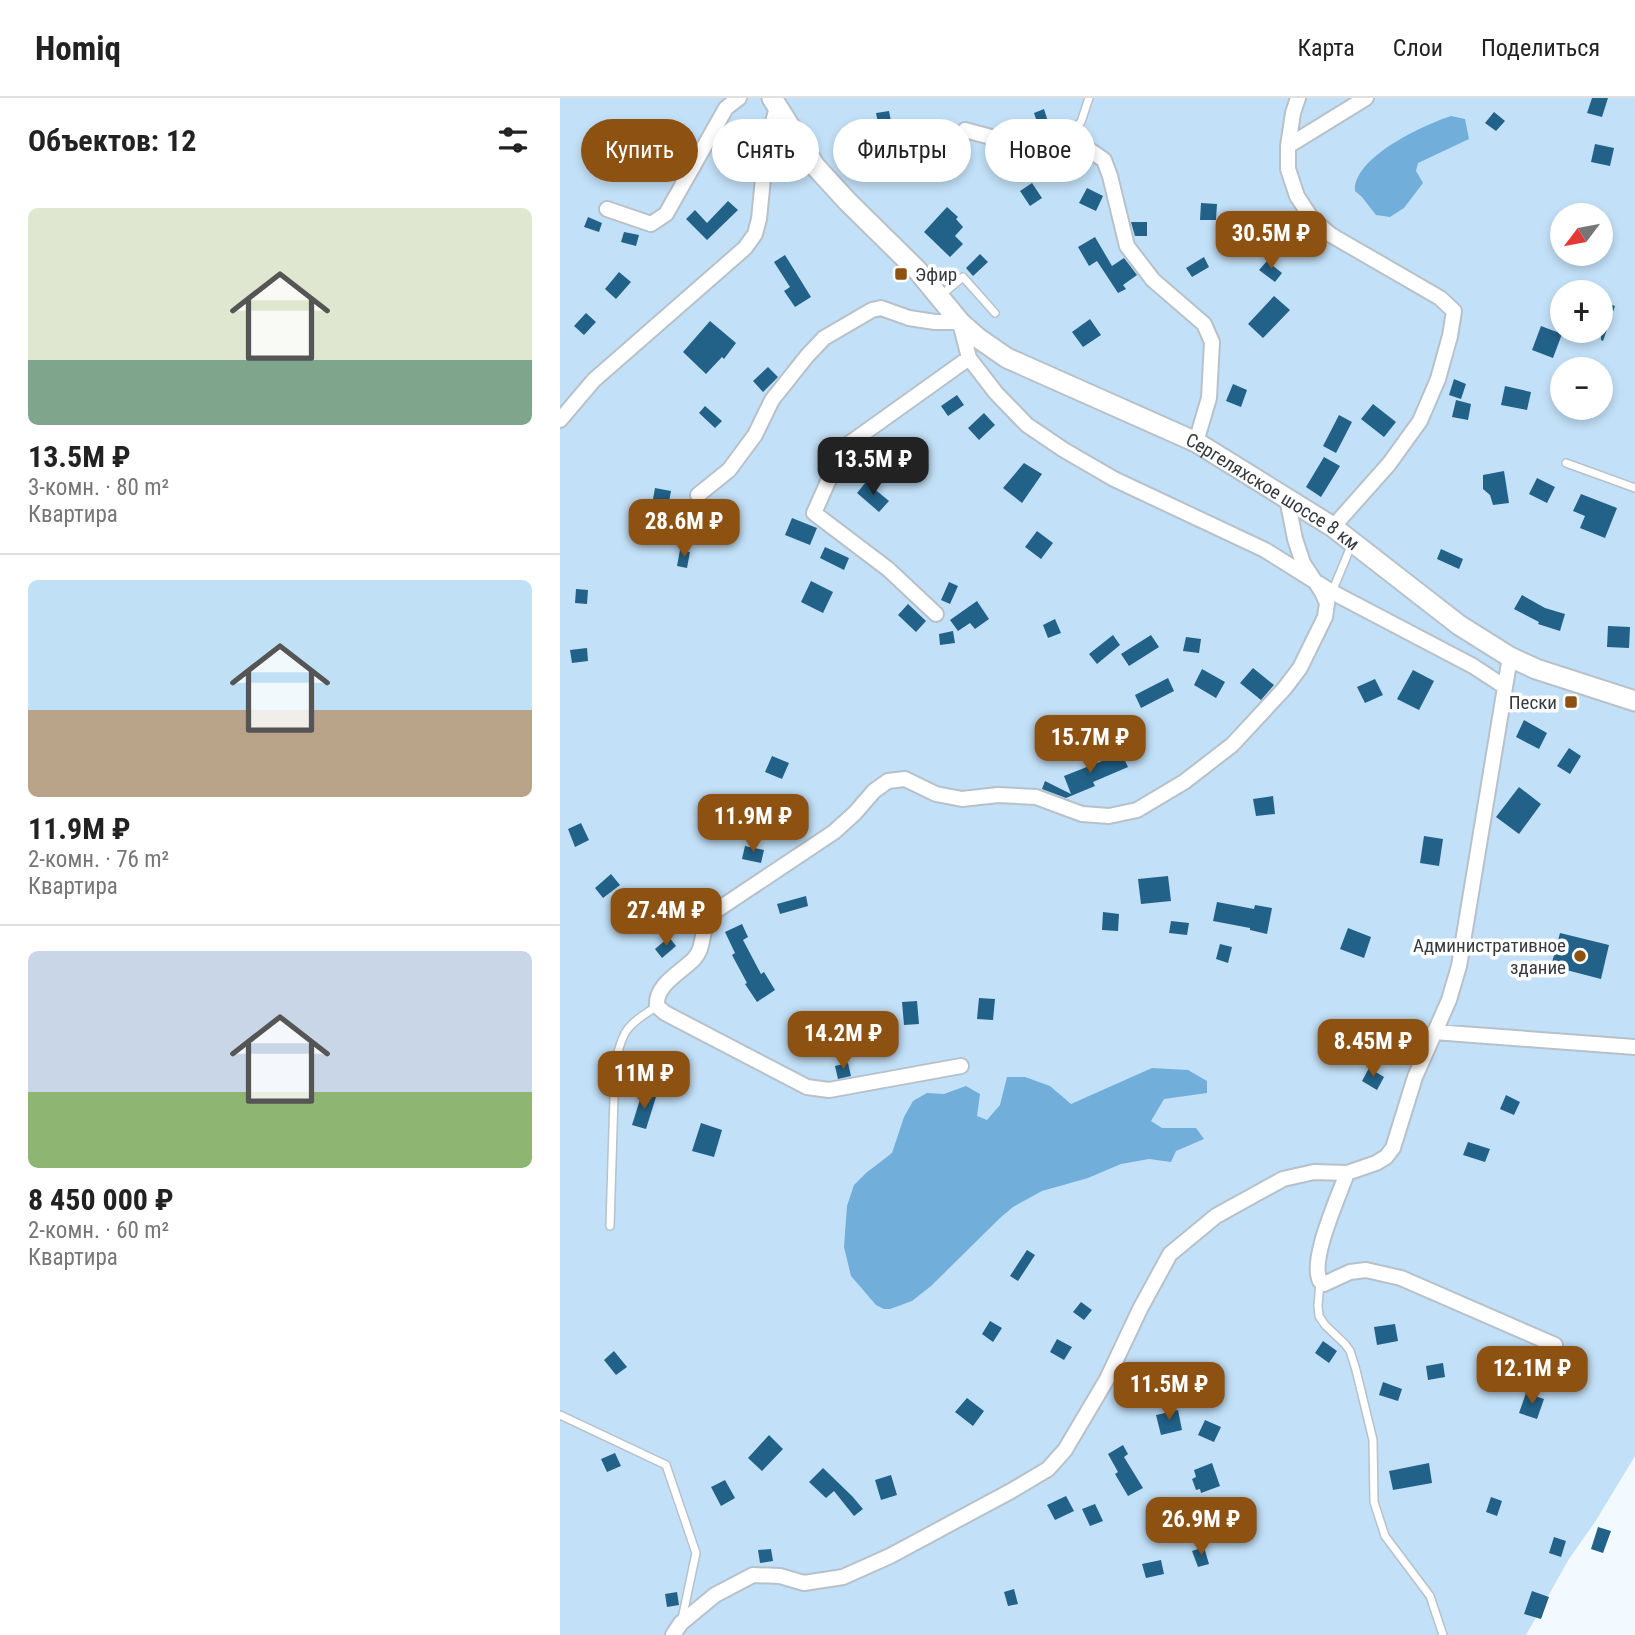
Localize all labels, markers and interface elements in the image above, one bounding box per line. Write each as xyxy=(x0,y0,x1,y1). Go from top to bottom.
text: Homiq xyxy=(35,29,121,68)
text: Карта xyxy=(1297,34,1355,62)
text: Слои xyxy=(1393,34,1443,62)
text: Поделиться xyxy=(1481,34,1600,62)
chip: Купить xyxy=(581,119,698,182)
chip: Снять xyxy=(712,119,819,182)
chip: Фильтры xyxy=(833,119,971,182)
chip: Новое xyxy=(985,119,1095,182)
icon: filters xyxy=(494,121,532,159)
text: Объектов: 12 xyxy=(28,123,196,158)
north arrow xyxy=(1550,203,1614,266)
map controls xyxy=(1550,203,1613,420)
pin: 30.5M ₽ xyxy=(1206,212,1336,271)
text: 30.5M ₽ xyxy=(1232,220,1310,247)
icon: home xyxy=(217,253,343,379)
place label: Эфир xyxy=(915,263,957,286)
marker: Эфир xyxy=(893,266,909,282)
button: + xyxy=(1550,280,1613,343)
button: − xyxy=(1550,357,1613,420)
street label: Сергеляхское шоссе 8 км xyxy=(1182,428,1364,555)
pin: 13.5M ₽ xyxy=(808,438,938,497)
text: 13.5M ₽ xyxy=(28,439,131,474)
text: 13.5M ₽ xyxy=(834,446,912,473)
text: 3-комн. · 80 m² xyxy=(28,474,169,501)
pin: 28.6M ₽ xyxy=(619,500,749,559)
text: Квартира xyxy=(28,501,118,528)
text: 28.6M ₽ xyxy=(645,508,723,535)
icon: home xyxy=(217,625,343,751)
place label: Пески xyxy=(1509,691,1557,714)
marker: Пески xyxy=(1563,694,1579,710)
pin: 15.7M ₽ xyxy=(1025,716,1155,775)
text: 15.7M ₽ xyxy=(1051,724,1129,751)
pin: 11.9M ₽ xyxy=(688,794,818,854)
text: 11.9M ₽ xyxy=(714,803,792,830)
text: 11.9M ₽ xyxy=(28,811,131,846)
text: 2-комн. · 76 m² xyxy=(28,846,169,873)
text: Квартира xyxy=(28,873,118,900)
pin: 27.4M ₽ xyxy=(601,888,731,948)
text: 27.4M ₽ xyxy=(627,897,705,924)
place label: Административное здание xyxy=(1413,934,1566,979)
marker: Административное здание xyxy=(1572,948,1588,964)
icon: home xyxy=(217,996,343,1122)
pin: 14.2M ₽ xyxy=(778,1012,908,1071)
text: 14.2M ₽ xyxy=(804,1020,882,1047)
pin: 8.45M ₽ xyxy=(1308,1020,1438,1079)
text: 8.45M ₽ xyxy=(1334,1028,1412,1055)
pin: 11M ₽ xyxy=(595,1052,693,1111)
text: 11M ₽ xyxy=(614,1060,674,1087)
text: 8 450 000 ₽ xyxy=(28,1182,174,1217)
text: 2-комн. · 60 m² xyxy=(28,1217,169,1244)
text: Квартира xyxy=(28,1244,118,1271)
pin: 12.1M ₽ xyxy=(1467,1346,1597,1406)
text: 12.1M ₽ xyxy=(1493,1355,1571,1382)
pin: 11.5M ₽ xyxy=(1104,1362,1234,1422)
text: 11.5M ₽ xyxy=(1130,1371,1208,1398)
pin: 26.9M ₽ xyxy=(1136,1498,1266,1557)
text: 26.9M ₽ xyxy=(1162,1506,1240,1533)

